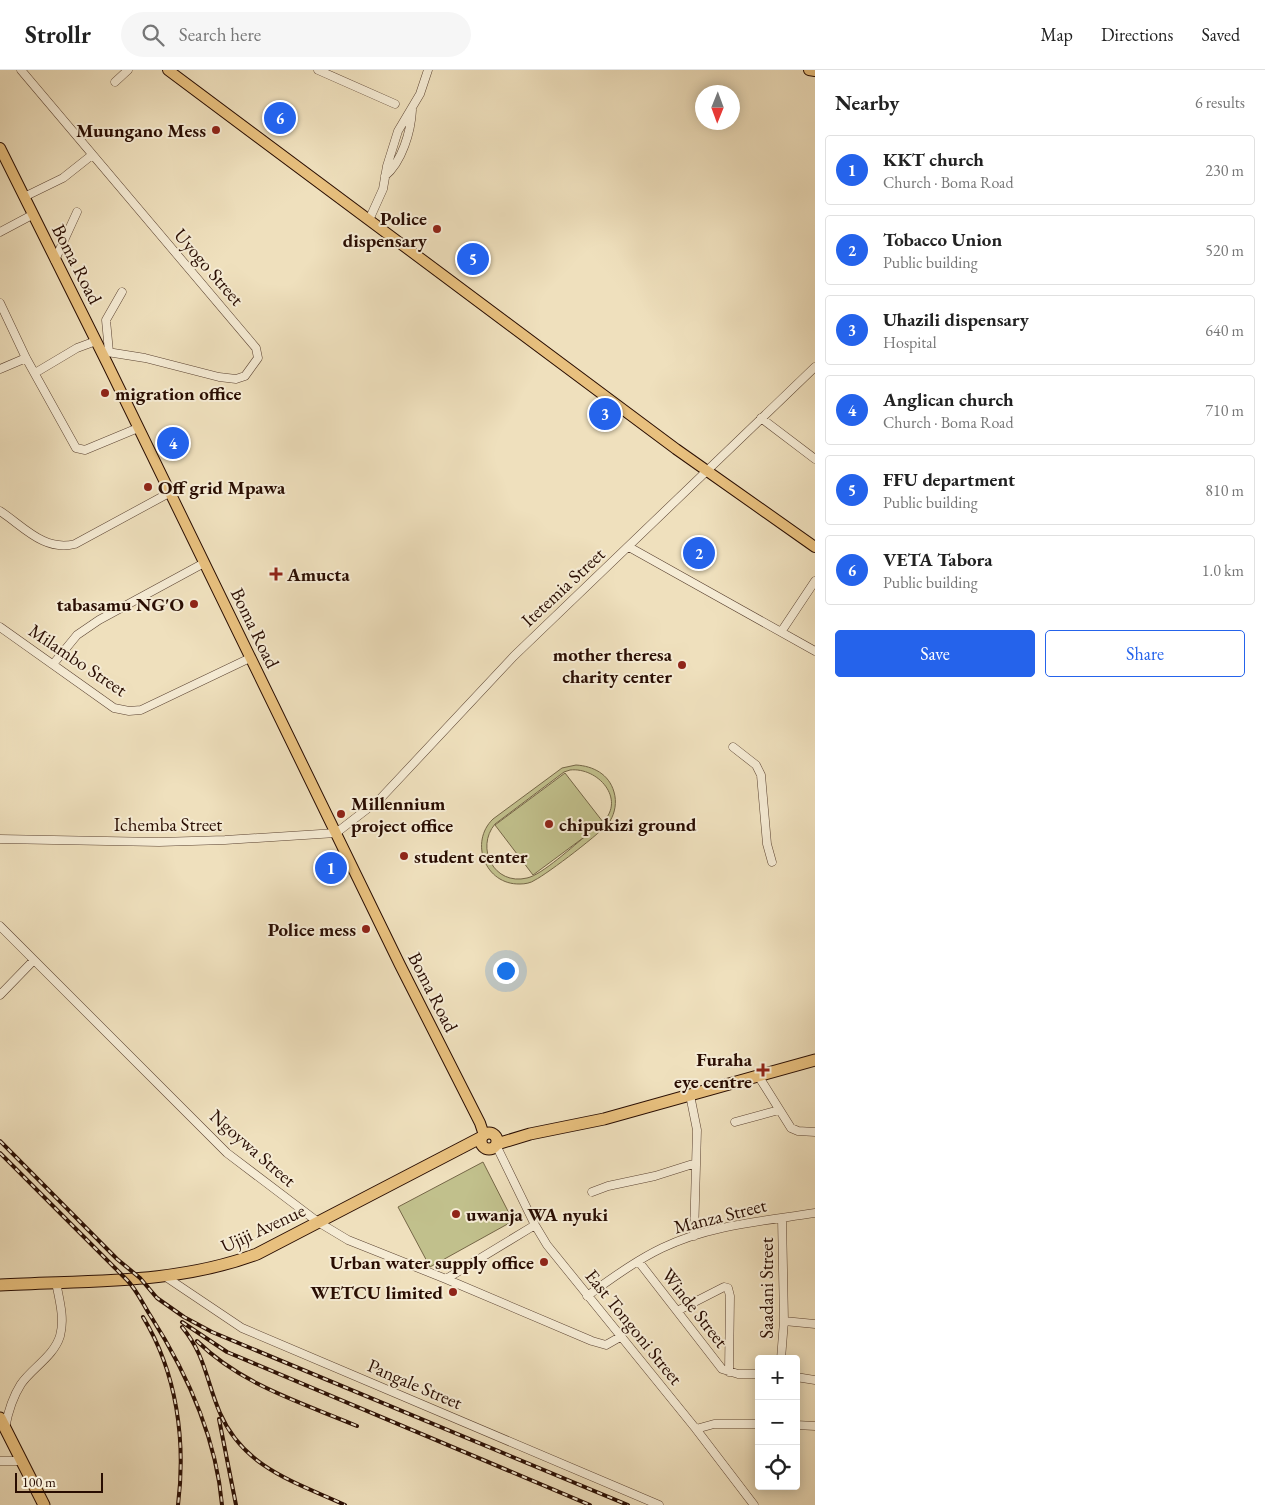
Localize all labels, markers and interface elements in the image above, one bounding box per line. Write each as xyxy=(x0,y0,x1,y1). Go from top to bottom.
search box xyxy=(121,12,471,57)
text: Strollr xyxy=(25,19,91,50)
icon: search xyxy=(139,21,167,49)
text: Search here xyxy=(179,22,261,47)
text: Map xyxy=(1041,23,1073,46)
text: Directions xyxy=(1101,23,1173,46)
text: Saved xyxy=(1201,23,1240,46)
north arrow xyxy=(695,85,740,130)
text: Nearby xyxy=(835,89,899,116)
text: 6 results xyxy=(1195,92,1245,113)
pin: 6 xyxy=(264,99,296,137)
place label: Muungano Mess xyxy=(76,118,206,143)
marker: Muungano Mess xyxy=(210,124,222,136)
text: KKT church xyxy=(883,147,984,172)
text: 1 xyxy=(848,160,856,181)
text: 230 m xyxy=(1205,160,1244,181)
text: Church · Boma Road xyxy=(883,172,1014,193)
place label: Police dispensary xyxy=(343,206,428,253)
street label: Boma Road xyxy=(46,220,108,309)
street label: Uyogo Street xyxy=(169,223,249,311)
marker: Police dispensary xyxy=(431,223,443,235)
text: Tobacco Union xyxy=(883,227,1002,252)
pin: 5 xyxy=(457,240,489,278)
text: 2 xyxy=(848,240,856,261)
text: 520 m xyxy=(1205,240,1244,261)
text: Public building xyxy=(883,252,978,273)
text: Uhazili dispensary xyxy=(883,307,1029,332)
text: 3 xyxy=(848,320,856,341)
text: 640 m xyxy=(1205,320,1244,341)
text: Hospital xyxy=(883,332,937,353)
place label: migration office xyxy=(115,381,241,406)
marker: migration office xyxy=(99,387,111,399)
text: Anglican church xyxy=(883,387,1014,412)
pin: 3 xyxy=(589,395,621,433)
text: 4 xyxy=(848,400,856,421)
text: 710 m xyxy=(1205,400,1244,421)
text: Church · Boma Road xyxy=(883,412,1014,433)
pin: 4 xyxy=(157,424,189,462)
text: FFU department xyxy=(883,467,1015,492)
place label: Off grid Mpawa xyxy=(158,475,286,500)
text: 5 xyxy=(848,480,856,501)
text: 810 m xyxy=(1205,480,1244,501)
marker: Off grid Mpawa xyxy=(142,481,154,493)
text: Public building xyxy=(883,492,978,513)
pin: 2 xyxy=(683,534,715,572)
street label: Itetemia Street xyxy=(516,542,610,632)
text: VETA Tabora xyxy=(883,547,993,572)
text: 6 xyxy=(848,560,856,581)
text: 1.0 km xyxy=(1202,560,1244,581)
place label: Amucta xyxy=(286,562,350,587)
marker: Amucta xyxy=(269,567,283,581)
text: Public building xyxy=(883,572,978,593)
street label: Boma Road xyxy=(225,584,285,673)
place label: tabasamu NG'O xyxy=(57,592,184,617)
marker: tabasamu NG'O xyxy=(188,598,200,610)
street label: Milambo Street xyxy=(24,618,132,702)
button: Save xyxy=(835,630,1035,677)
button: Share xyxy=(1045,630,1245,677)
place label: mother theresa charity center xyxy=(553,642,673,689)
marker: mother theresa charity center xyxy=(676,659,688,671)
place label: Millennium project office xyxy=(351,791,453,838)
marker: Millennium project office xyxy=(335,808,347,820)
street label: Ichemba Street xyxy=(114,812,222,837)
place label: chipukizi ground xyxy=(559,812,697,837)
marker: chipukizi ground xyxy=(543,818,555,830)
place label: student center xyxy=(414,844,528,869)
pin: 1 xyxy=(315,849,347,887)
marker: student center xyxy=(398,850,410,862)
place label: Police mess xyxy=(268,917,356,942)
marker: Police mess xyxy=(360,923,372,935)
street label: Boma Road xyxy=(402,948,464,1037)
your location xyxy=(493,958,519,984)
place label: Furaha eye centre xyxy=(674,1047,753,1094)
marker: Furaha eye centre xyxy=(756,1063,770,1077)
street label: Ngoywa Street xyxy=(205,1104,301,1192)
street label: Manza Street xyxy=(671,1192,769,1240)
street label: Ujiji Avenue xyxy=(217,1198,309,1258)
place label: uwanja WA nyuki xyxy=(466,1202,608,1227)
marker: uwanja WA nyuki xyxy=(450,1208,462,1220)
street label: Saadani Street xyxy=(754,1237,779,1339)
place label: Urban water supply office xyxy=(330,1250,534,1275)
marker: Urban water supply office xyxy=(538,1256,550,1268)
street label: Winde Street xyxy=(656,1263,734,1353)
street label: East Tongoni Street xyxy=(580,1264,688,1390)
place label: WETCU limited xyxy=(310,1280,443,1305)
marker: WETCU limited xyxy=(447,1286,459,1298)
street label: Pangale Street xyxy=(364,1353,466,1415)
map controls xyxy=(755,1355,800,1490)
button: + xyxy=(755,1355,800,1400)
button: − xyxy=(755,1400,800,1445)
button: locate xyxy=(755,1445,800,1490)
scale bar xyxy=(15,1470,102,1493)
text: 100 m xyxy=(22,1473,56,1491)

